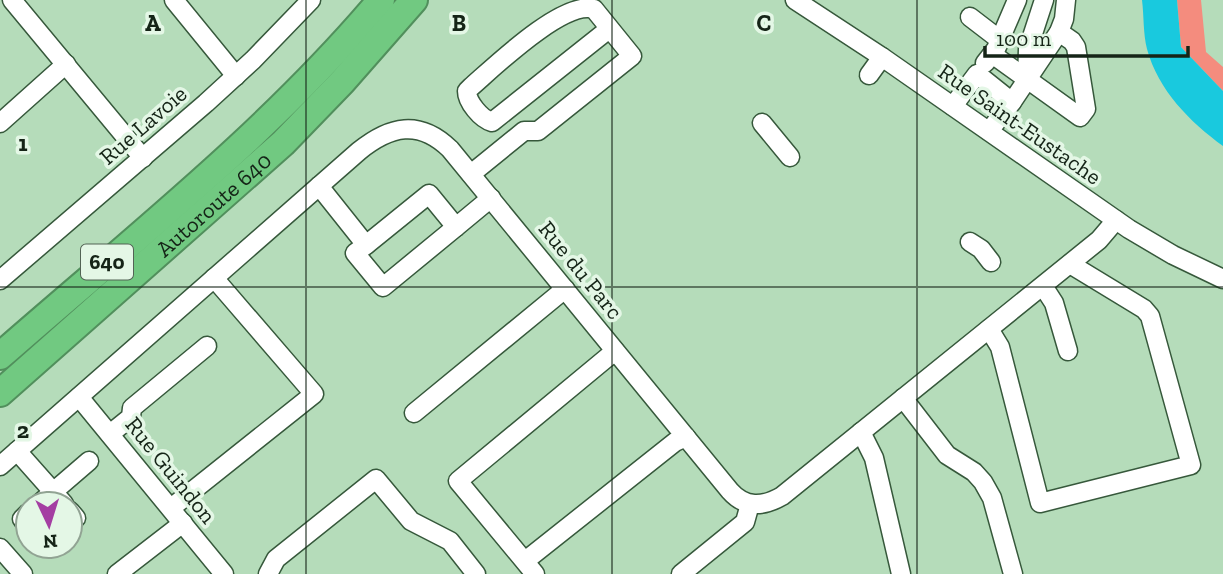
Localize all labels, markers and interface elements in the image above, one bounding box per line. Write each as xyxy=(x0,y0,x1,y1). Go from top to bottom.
text: A xyxy=(145,9,161,37)
text: B xyxy=(452,9,466,37)
text: C xyxy=(757,9,771,37)
scale bar xyxy=(985,14,1188,58)
text: 100 m xyxy=(996,26,1051,51)
street label: Rue Saint-Eustache xyxy=(933,57,1107,191)
street label: Rue Lavoie xyxy=(94,79,192,171)
text: 1 xyxy=(18,129,28,157)
street label: Autoroute 640 xyxy=(150,146,277,263)
street label: Rue du Parc xyxy=(533,215,629,325)
road number: 640 xyxy=(81,244,133,280)
street label: Rue Guindon xyxy=(119,411,223,529)
text: 2 xyxy=(17,416,29,444)
north arrow xyxy=(14,490,84,560)
text: N xyxy=(42,529,58,553)

